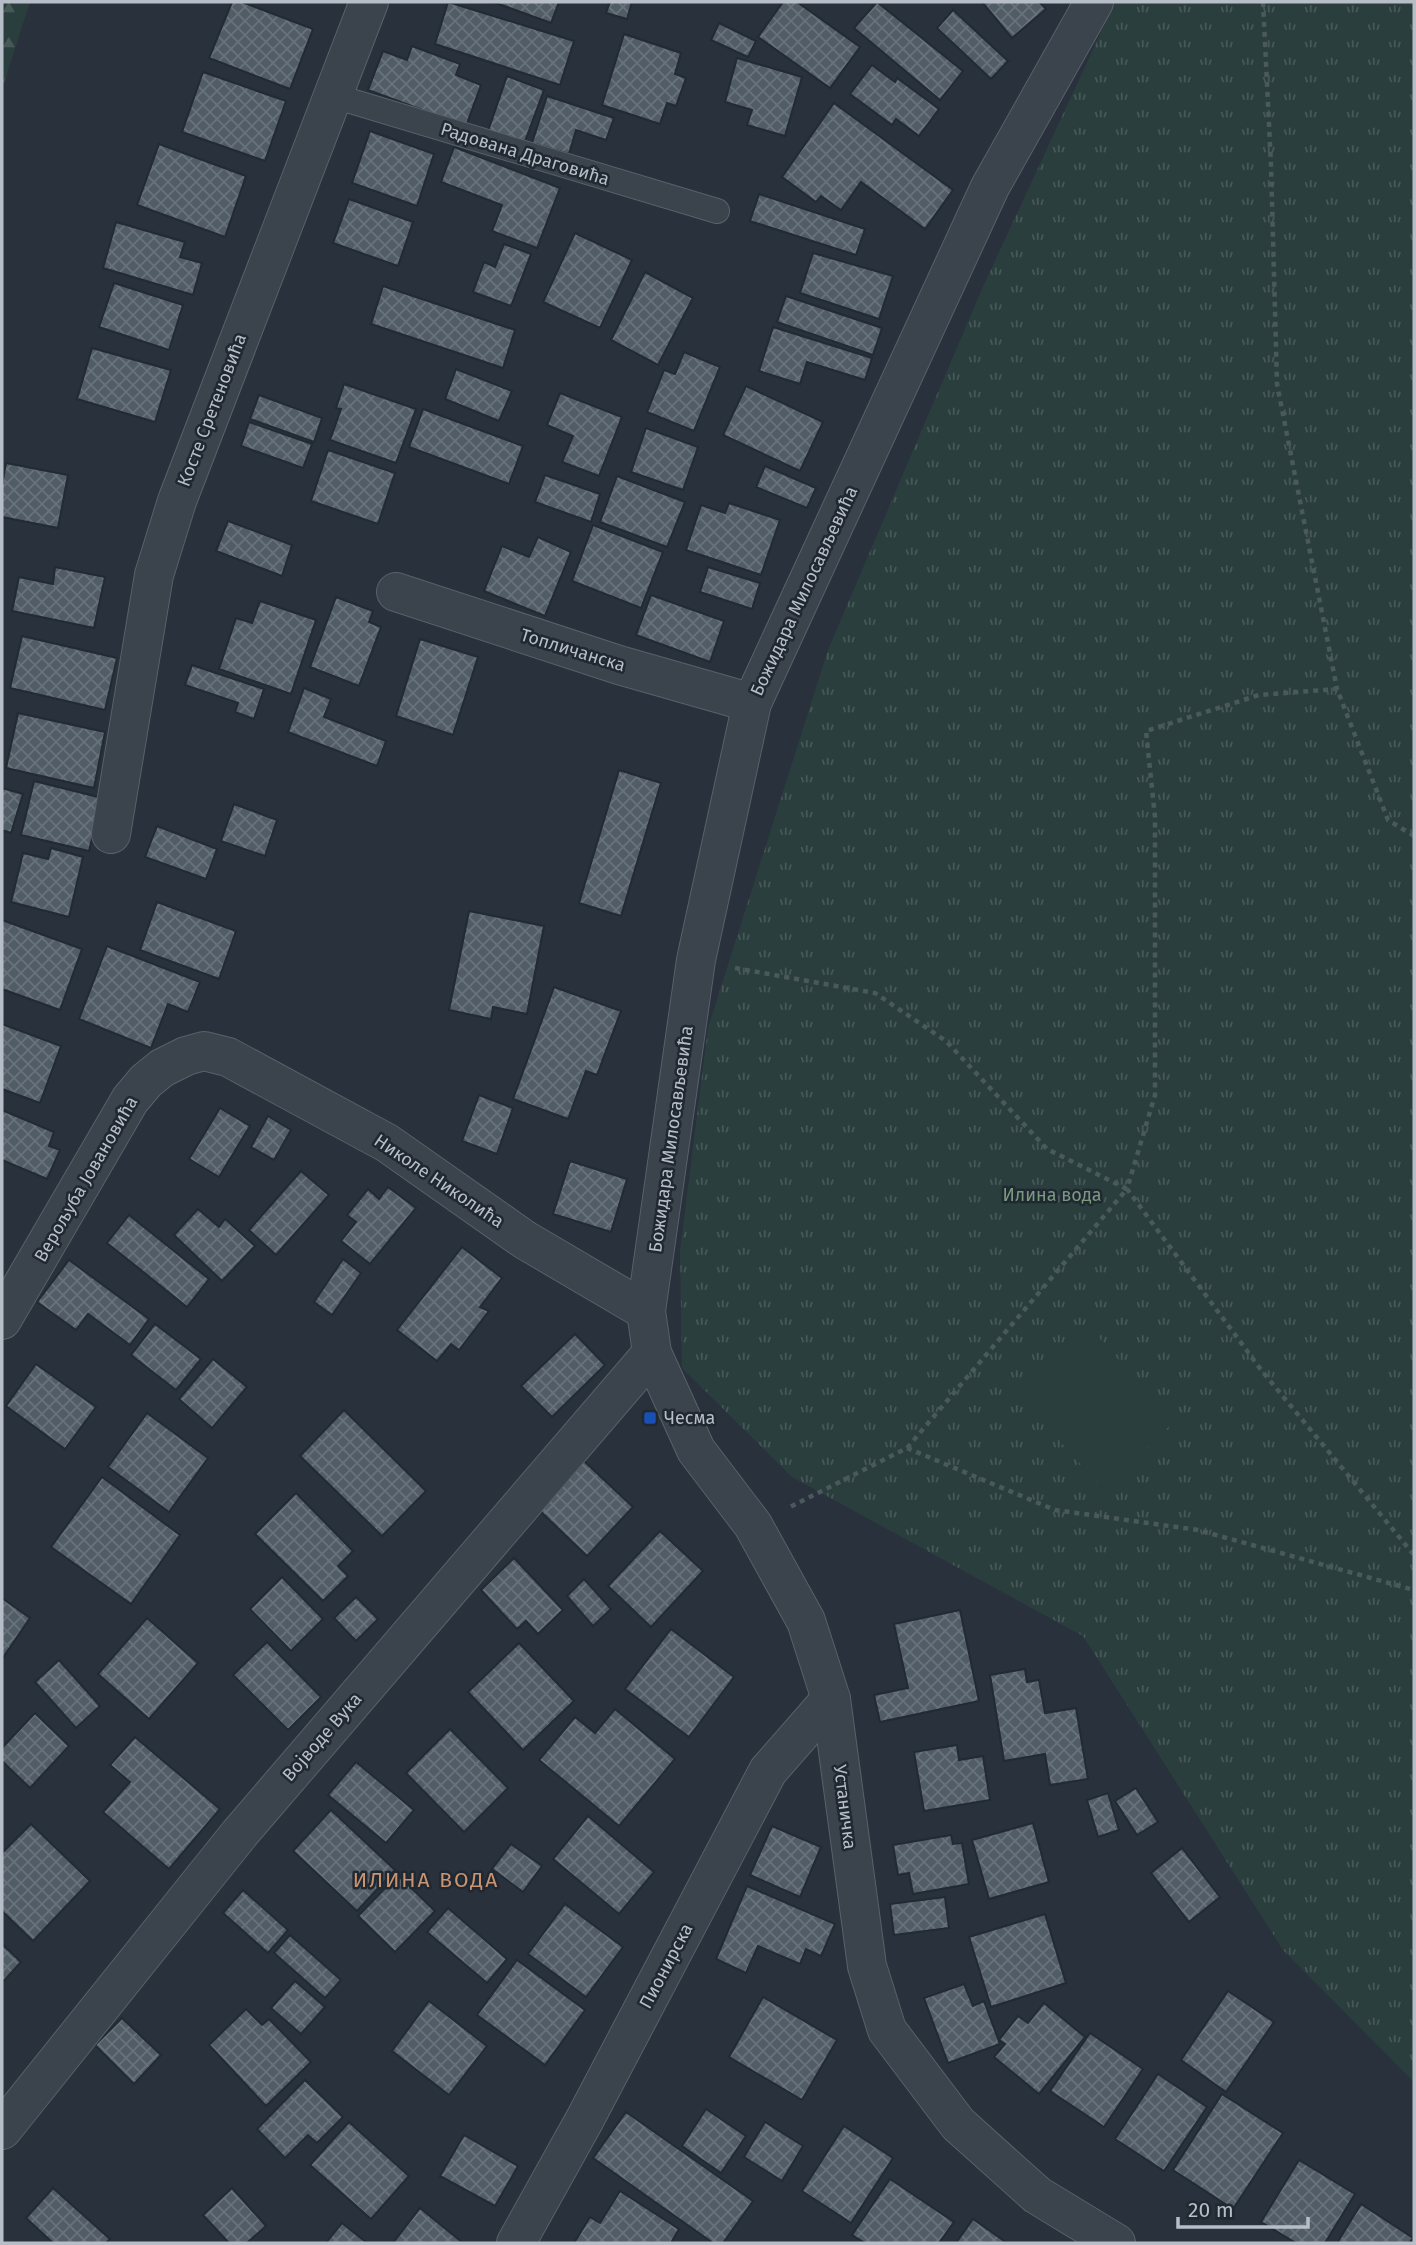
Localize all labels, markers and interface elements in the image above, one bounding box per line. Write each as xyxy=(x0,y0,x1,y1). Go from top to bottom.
street label: Радована Драговића xyxy=(438,118,612,190)
street label: Косте Сретеновића xyxy=(173,330,251,490)
street label: Божидара Милосављевића xyxy=(746,483,862,699)
street label: Топличанска xyxy=(518,624,628,676)
street label: Божидара Милосављевића xyxy=(644,1024,698,1254)
street label: Верољуба Јовановића xyxy=(30,1092,142,1266)
street label: Николе Николића xyxy=(370,1129,508,1233)
park label: Илина вода xyxy=(1003,1184,1101,1206)
place label: Чесма xyxy=(664,1407,715,1429)
marker: Чесма xyxy=(642,1410,658,1426)
street label: Војводе Вука xyxy=(278,1688,366,1786)
street label: Устаничка xyxy=(829,1763,861,1851)
district label: ИЛИНА ВОДА xyxy=(353,1867,499,1893)
street label: Пионирска xyxy=(634,1920,698,2012)
scale bar xyxy=(1178,2186,1308,2230)
text: 20 m xyxy=(1188,2197,1234,2223)

